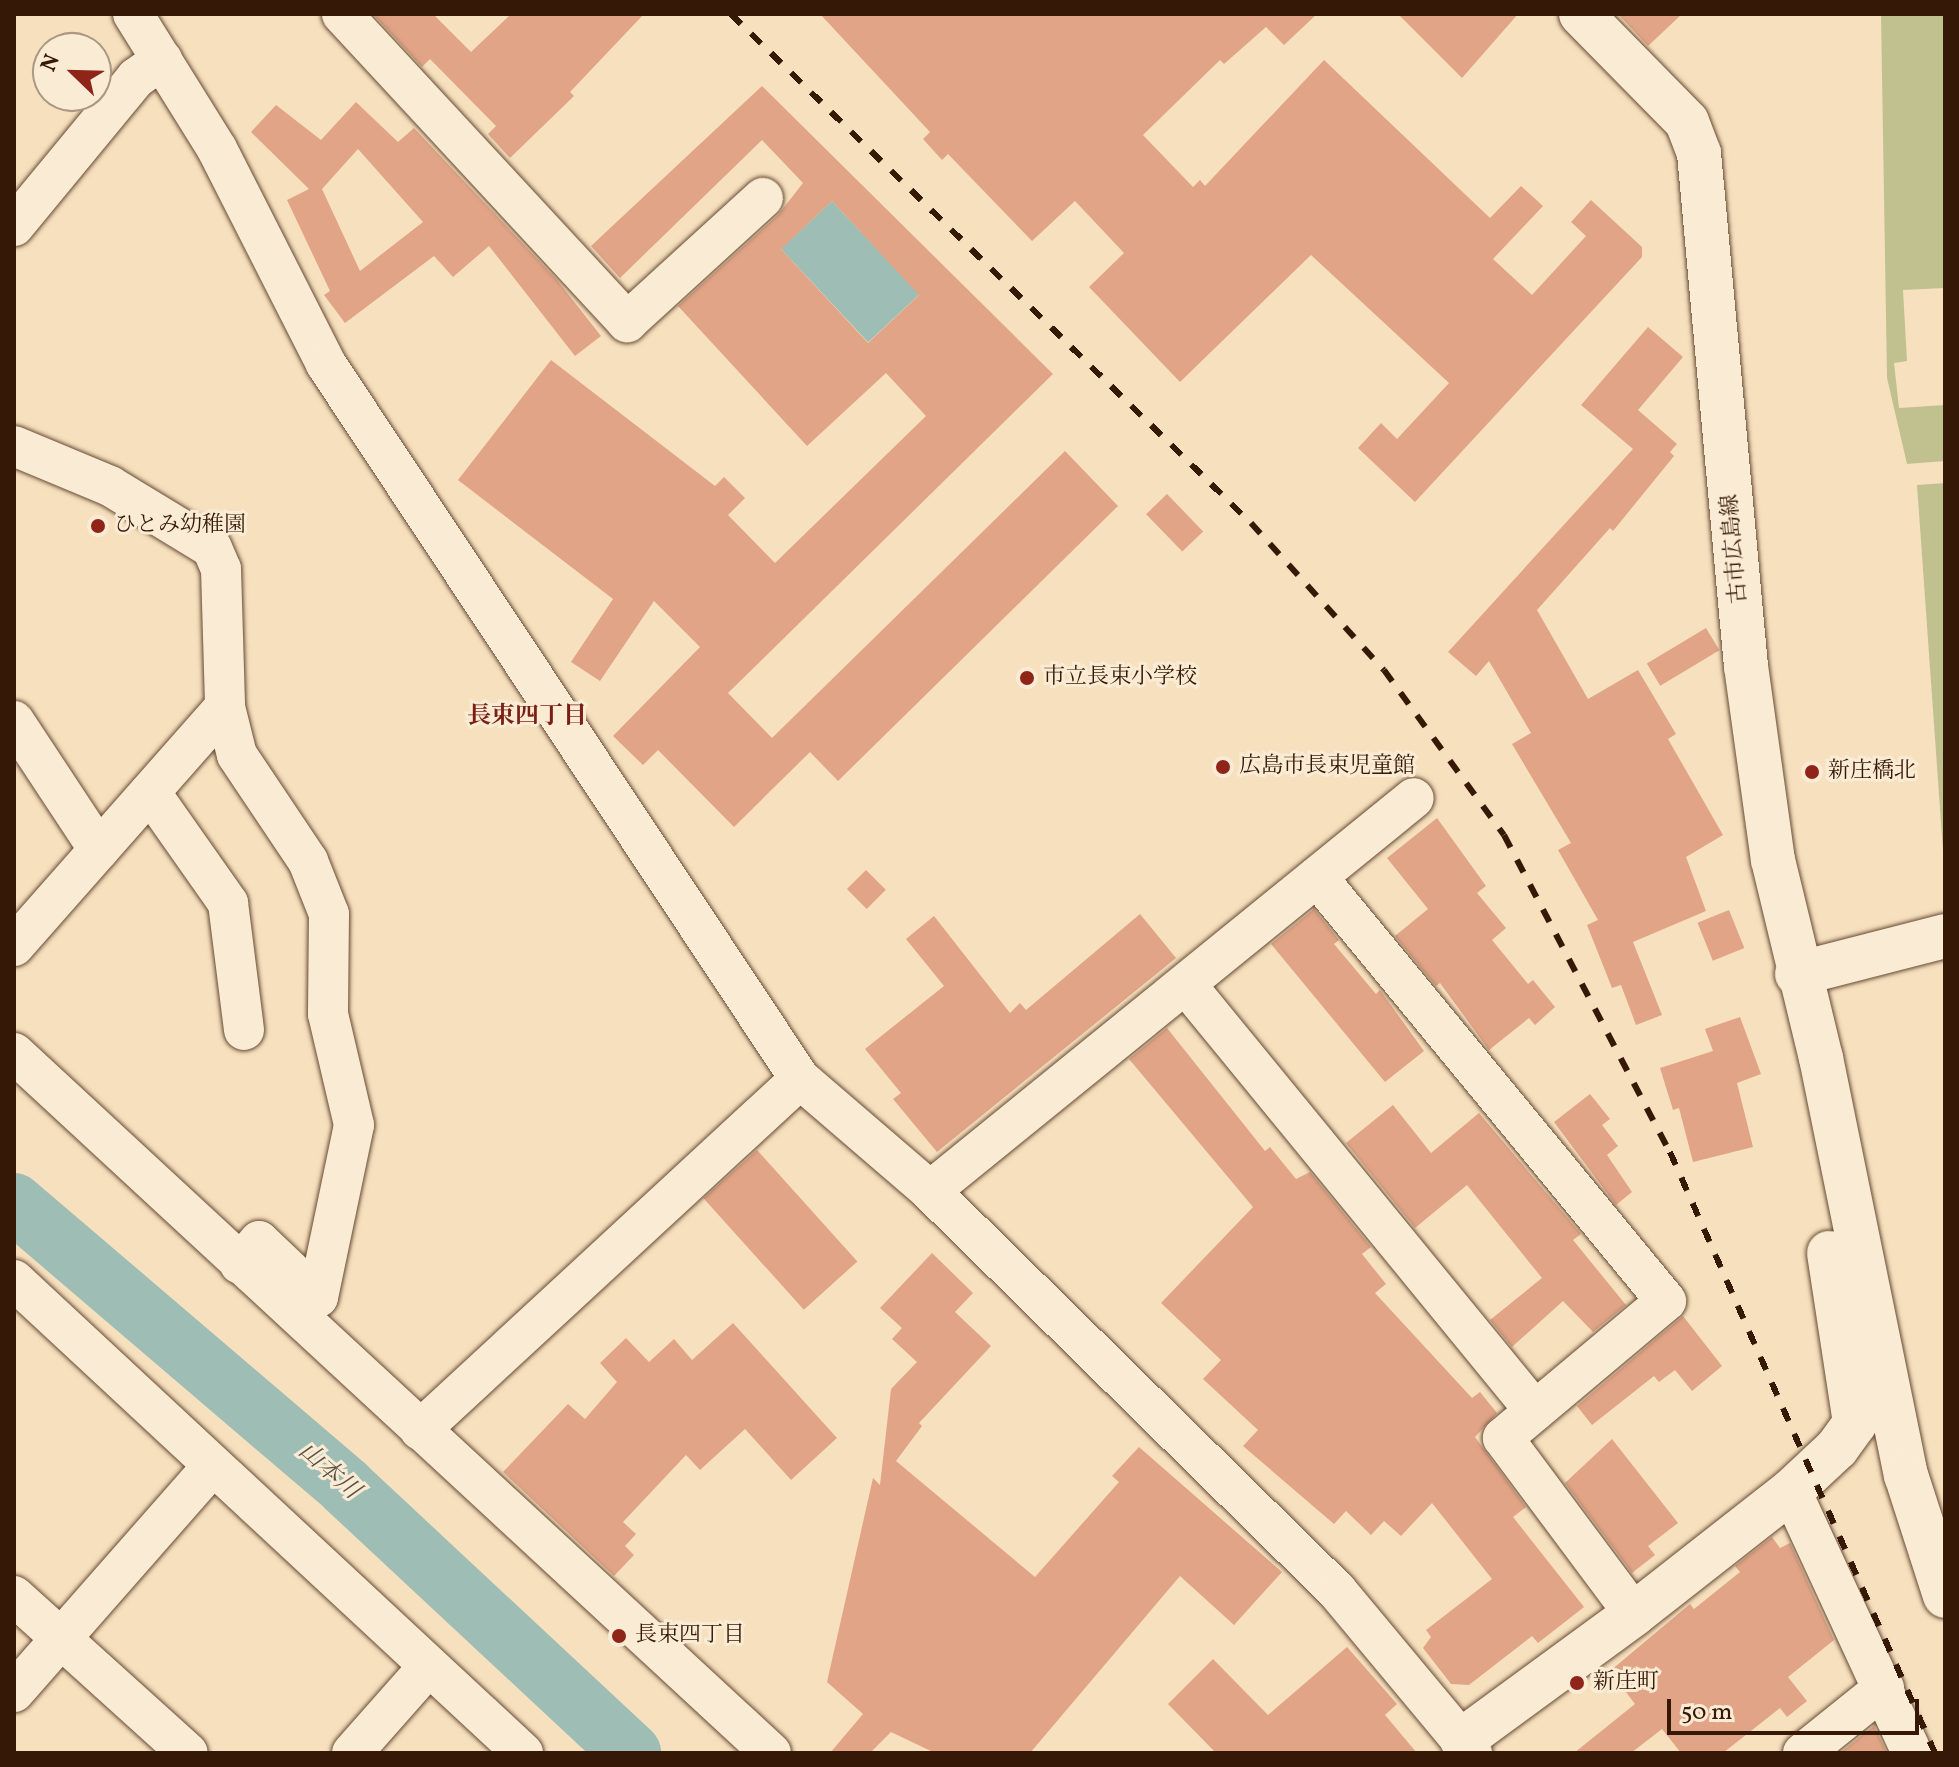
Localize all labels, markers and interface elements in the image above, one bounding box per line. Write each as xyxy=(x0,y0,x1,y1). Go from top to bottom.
north arrow xyxy=(32,32,112,112)
text: N xyxy=(34,50,69,77)
street label: 古市広島線 xyxy=(1717,493,1753,605)
place label: ひとみ幼稚園 xyxy=(114,513,246,539)
marker: ひとみ幼稚園 xyxy=(89,517,107,535)
place label: 市立長束小学校 xyxy=(1043,665,1197,691)
marker: 市立長束小学校 xyxy=(1018,669,1036,687)
district label: 長束四丁目 xyxy=(467,704,587,732)
place label: 広島市長束児童館 xyxy=(1239,754,1415,780)
marker: 広島市長束児童館 xyxy=(1214,758,1232,776)
place label: 新庄橋北 xyxy=(1828,759,1916,785)
marker: 新庄橋北 xyxy=(1803,763,1821,781)
water label: 山本川 xyxy=(291,1438,365,1506)
place label: 長束四丁目 xyxy=(635,1623,745,1649)
marker: 長束四丁目 xyxy=(610,1627,628,1645)
place label: 新庄町 xyxy=(1593,1670,1659,1696)
marker: 新庄町 xyxy=(1568,1674,1586,1692)
scale bar xyxy=(1671,1683,1923,1733)
text: 50 m xyxy=(1681,1696,1733,1730)

